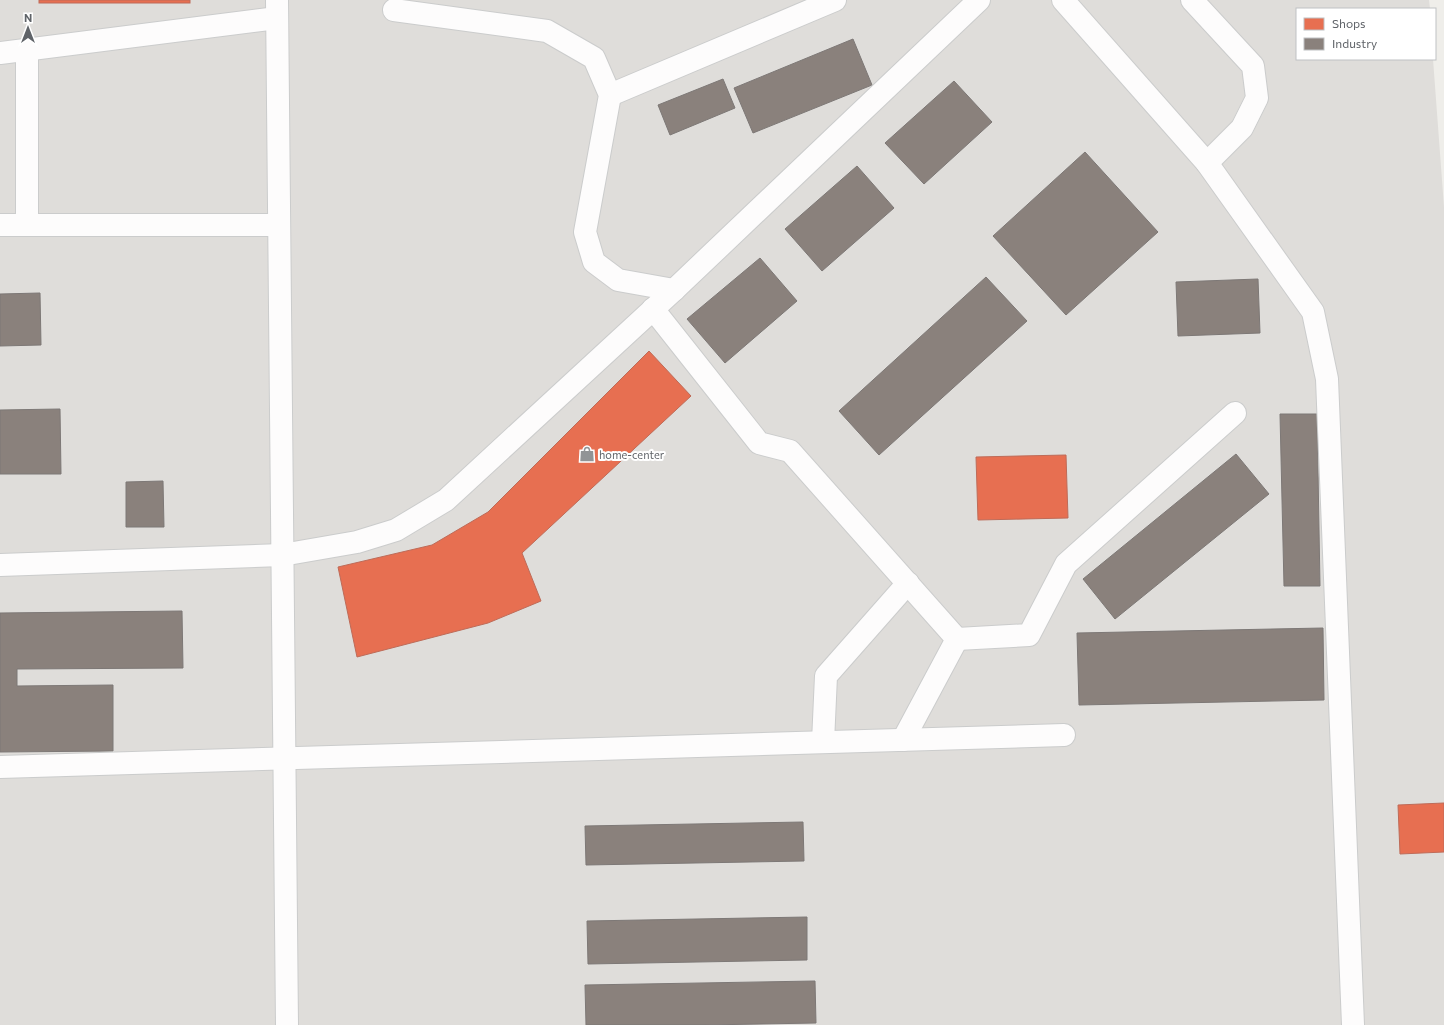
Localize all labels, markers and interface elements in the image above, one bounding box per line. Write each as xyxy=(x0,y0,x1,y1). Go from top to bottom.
north arrow xyxy=(8,8,48,48)
legend xyxy=(1296,8,1436,60)
text: N xyxy=(24,11,32,24)
text: Shops xyxy=(1332,16,1366,30)
text: Industry xyxy=(1332,36,1377,50)
shop icon: home-center xyxy=(578,445,596,463)
place label: home-center xyxy=(599,448,665,461)

